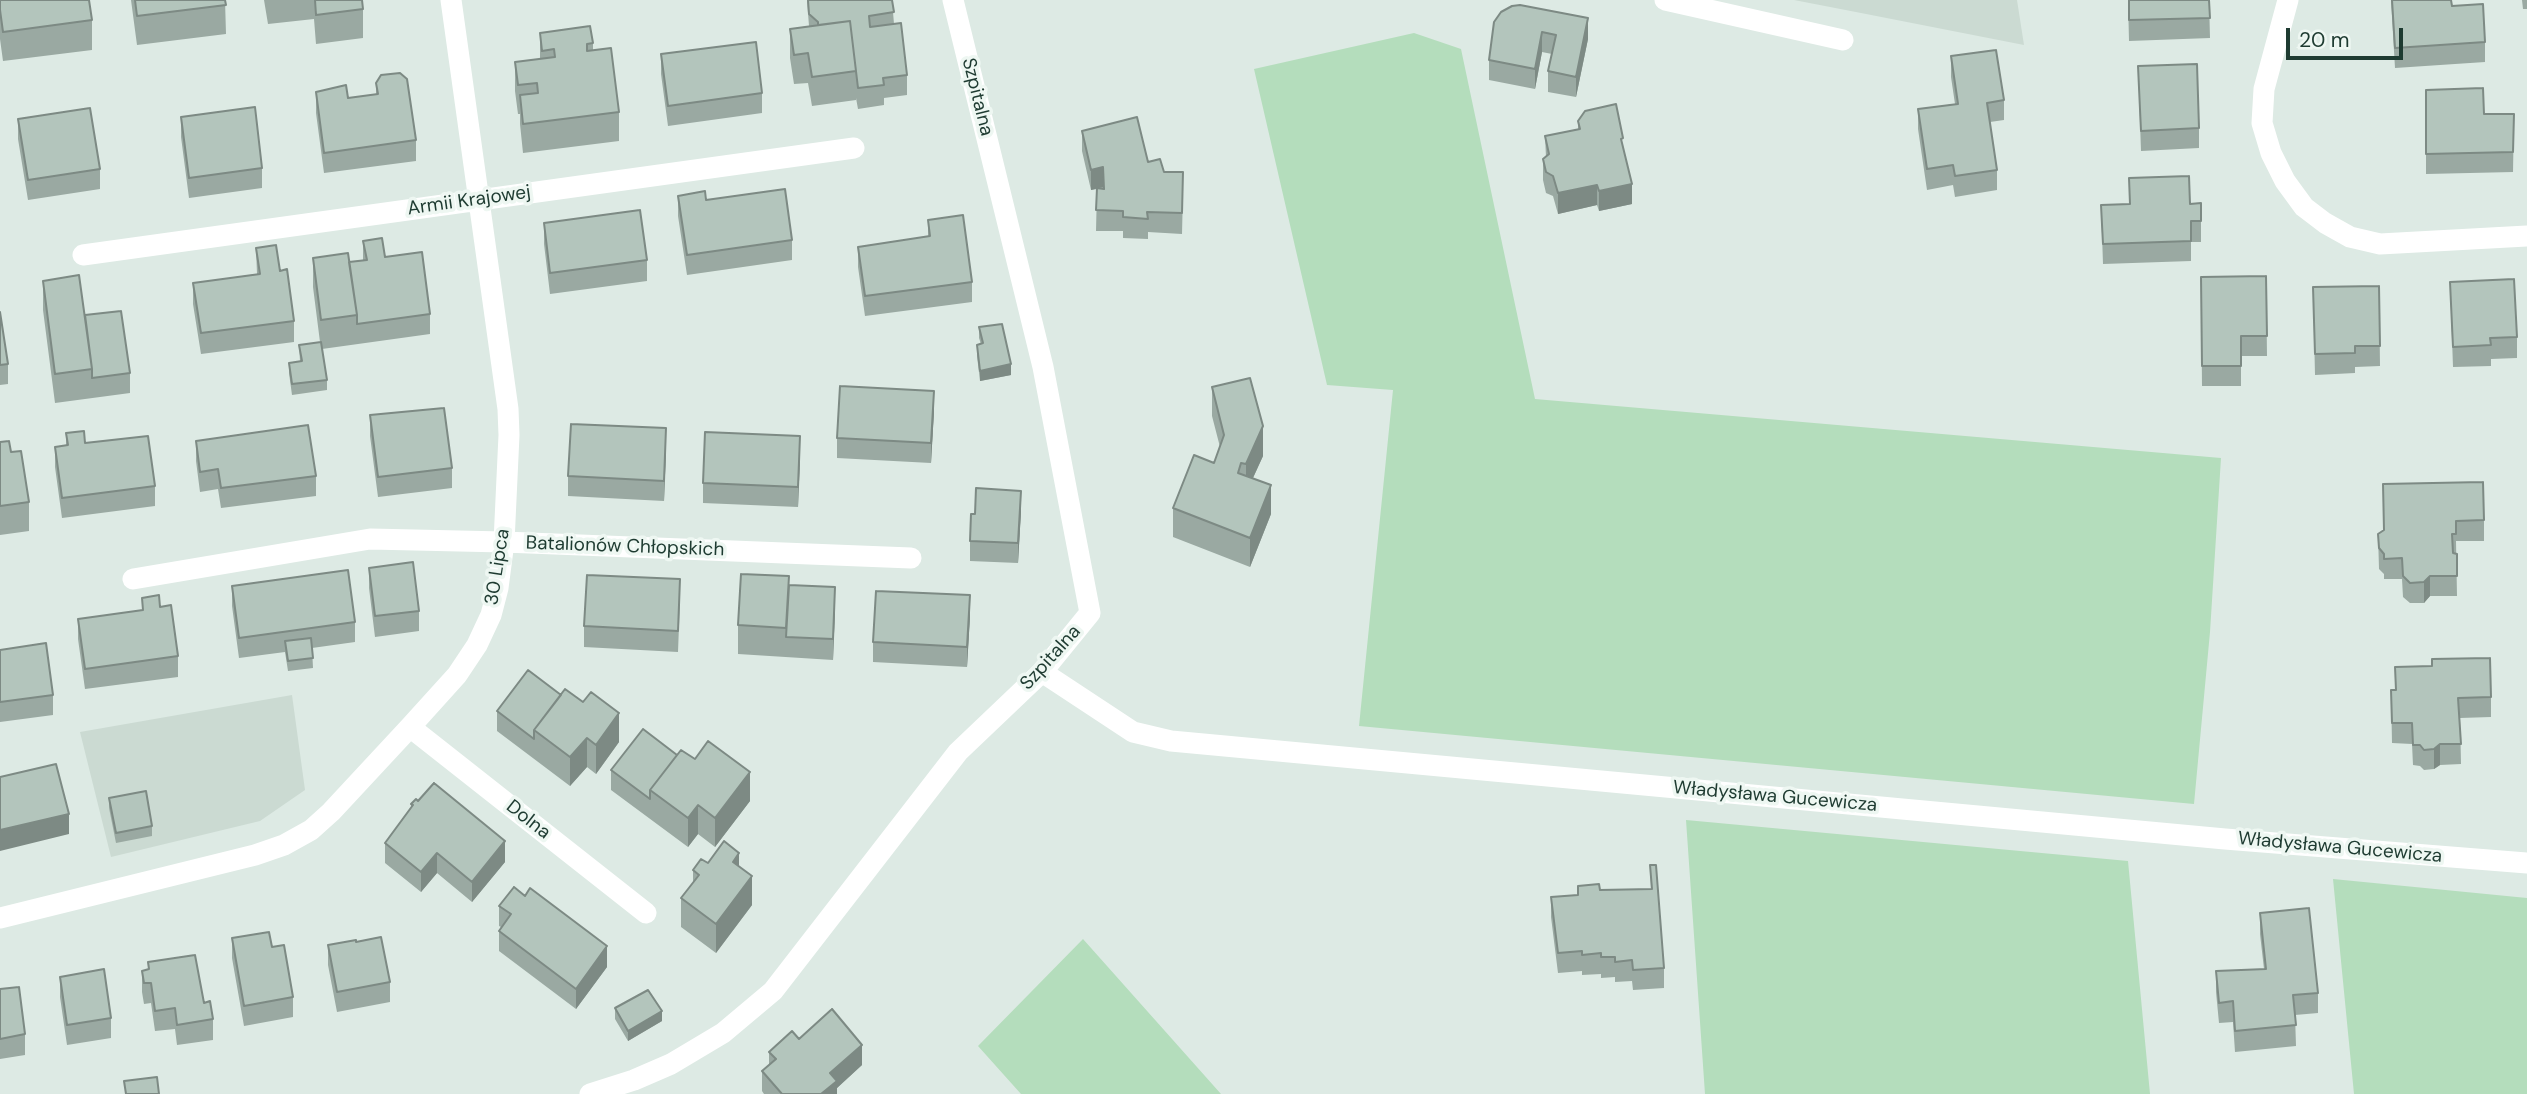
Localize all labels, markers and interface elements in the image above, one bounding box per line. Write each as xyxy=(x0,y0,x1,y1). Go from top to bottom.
scale bar xyxy=(2289,14,2406,58)
text: 20 m xyxy=(2299,26,2350,54)
street label: Szpitalna xyxy=(956,56,998,138)
street label: Armii Krajowej xyxy=(406,181,532,221)
street label: 30 Lipca xyxy=(481,527,515,607)
street label: Batalionów Chłopskich xyxy=(525,532,725,562)
street label: Szpitalna xyxy=(1016,621,1086,695)
street label: Władysława Gucewicza xyxy=(1672,777,1878,817)
street label: Dolna xyxy=(501,796,555,844)
street label: Władysława Gucewicza xyxy=(2237,828,2443,868)

